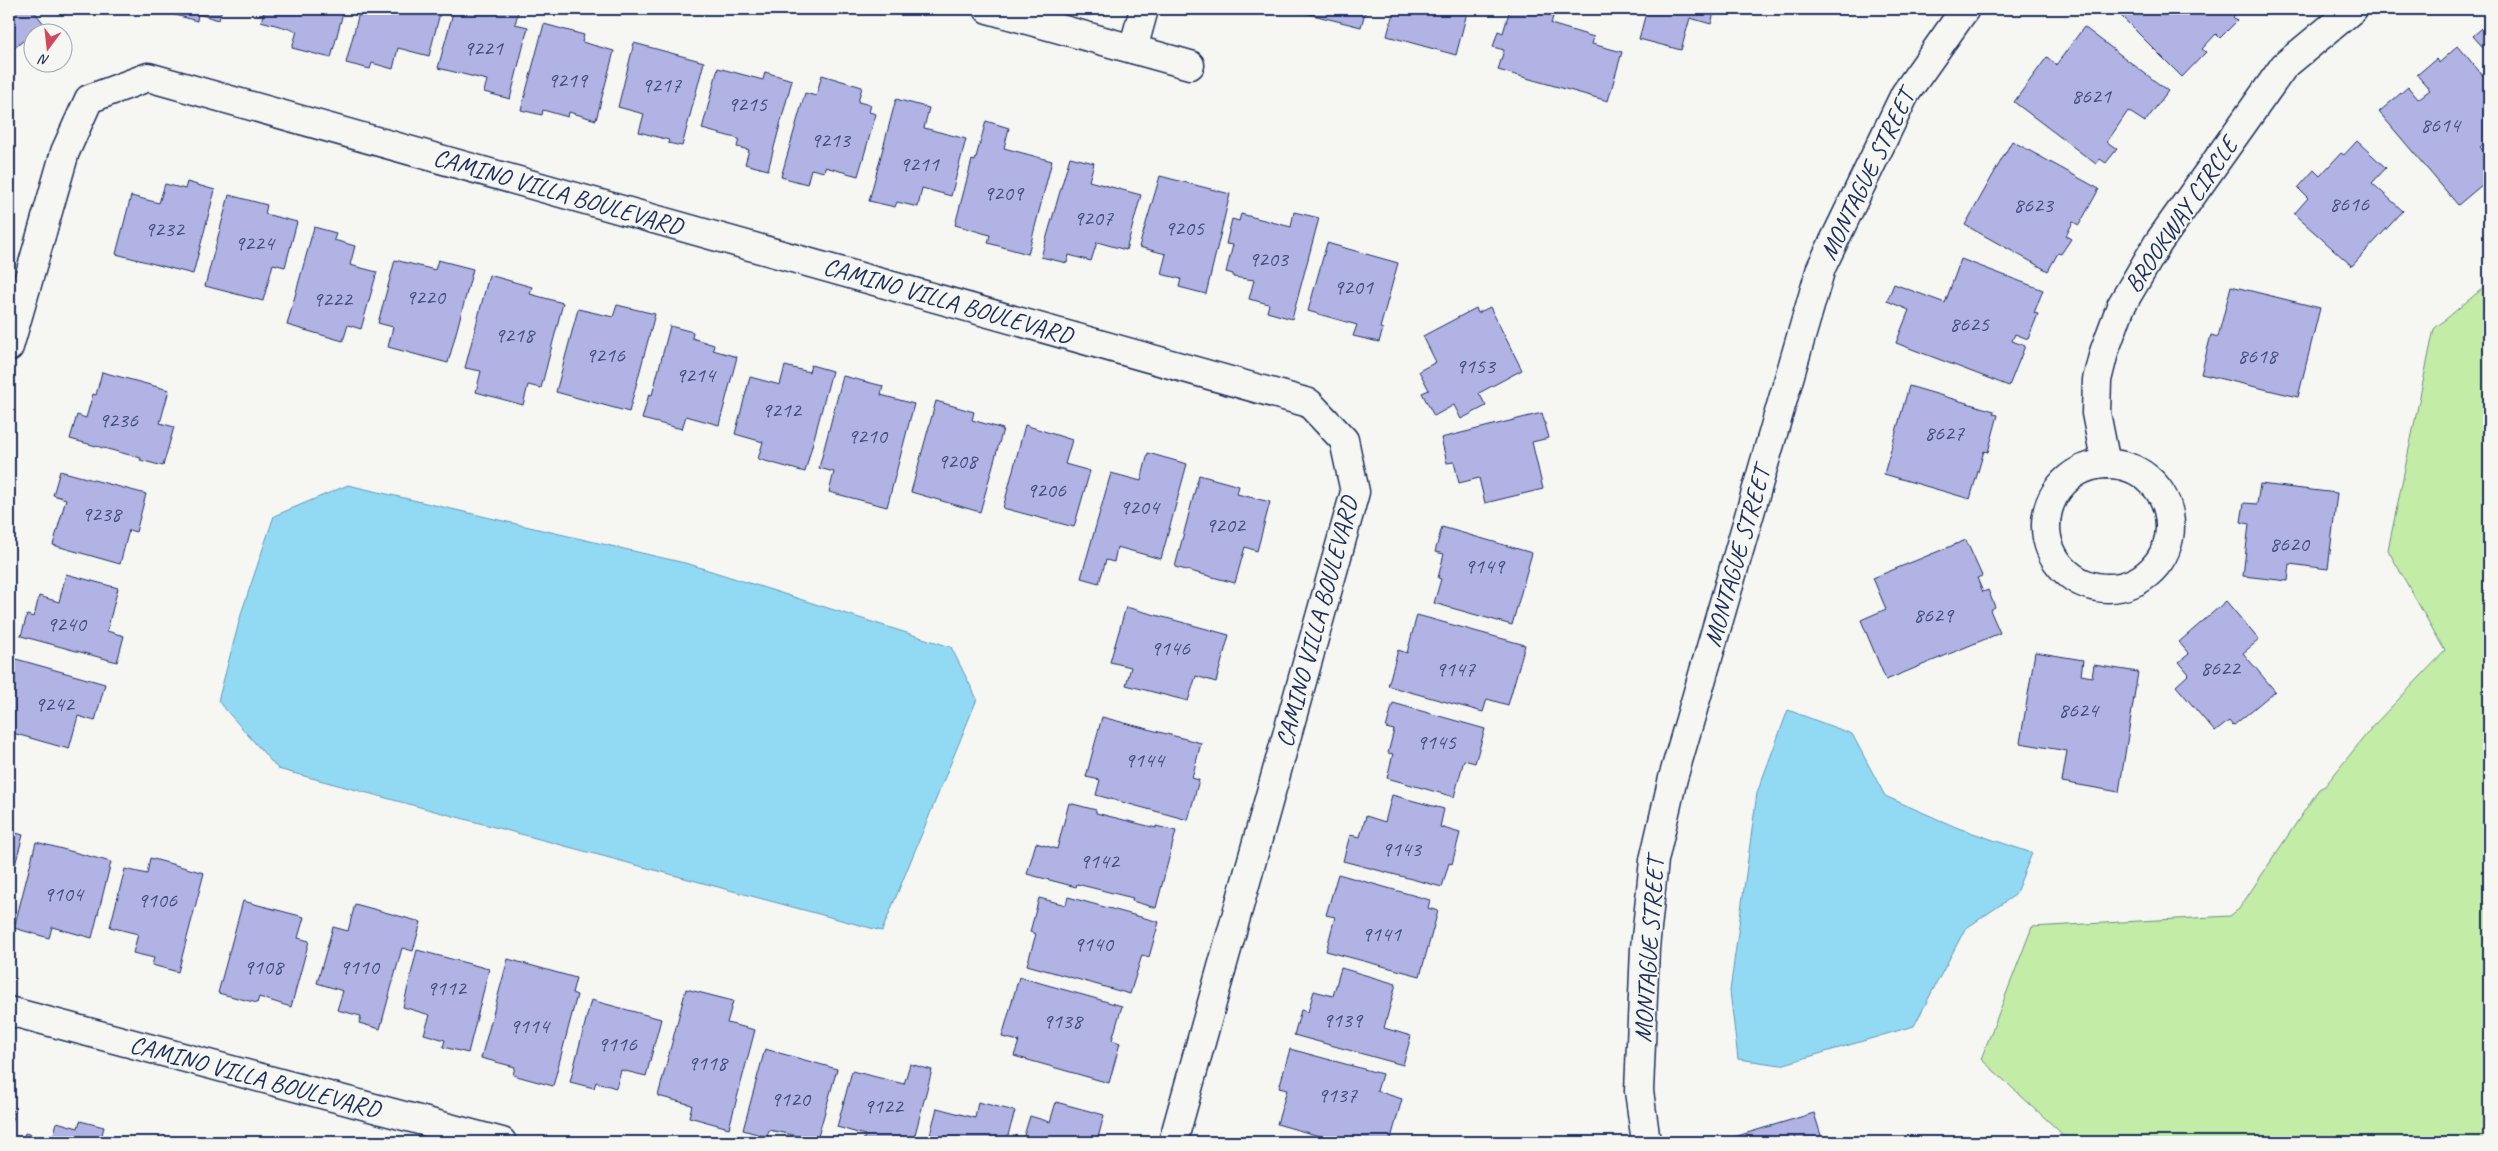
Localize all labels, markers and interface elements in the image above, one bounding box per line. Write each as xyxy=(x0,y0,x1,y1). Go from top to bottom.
north arrow xyxy=(22,22,72,72)
house number: 9221 xyxy=(463,34,504,62)
text: N xyxy=(36,50,51,69)
house number: 9219 xyxy=(547,66,589,94)
house number: 9217 xyxy=(641,71,682,99)
street label: MONTAGUE STREET xyxy=(1812,79,1925,265)
house number: 8621 xyxy=(2071,82,2112,110)
house number: 9215 xyxy=(727,90,768,118)
house number: 8614 xyxy=(2420,111,2462,139)
house number: 9213 xyxy=(810,126,852,154)
street label: BROOKWAY CIRCLE xyxy=(2117,128,2247,299)
street label: CAMINO VILLA BOULEVARD xyxy=(430,141,688,243)
house number: 9211 xyxy=(899,150,940,178)
house number: 9209 xyxy=(983,179,1025,207)
house number: 8616 xyxy=(2329,190,2370,218)
house number: 8623 xyxy=(2013,191,2055,219)
house number: 9207 xyxy=(1073,204,1114,232)
house number: 9205 xyxy=(1164,214,1205,242)
house number: 9232 xyxy=(144,215,186,243)
house number: 9224 xyxy=(234,229,276,257)
house number: 9203 xyxy=(1248,245,1290,273)
street label: CAMINO VILLA BOULEVARD xyxy=(820,250,1078,352)
house number: 9201 xyxy=(1333,273,1374,301)
house number: 9220 xyxy=(405,283,447,311)
house number: 9222 xyxy=(312,285,354,313)
house number: 8625 xyxy=(1949,310,1990,338)
house number: 9218 xyxy=(494,321,536,349)
house number: 9216 xyxy=(585,341,626,369)
house number: 8618 xyxy=(2237,342,2279,370)
house number: 9153 xyxy=(1455,352,1497,380)
house number: 9214 xyxy=(675,361,717,389)
house number: 9212 xyxy=(761,396,803,424)
house number: 9236 xyxy=(98,406,139,434)
house number: 8627 xyxy=(1924,419,1965,447)
house number: 9210 xyxy=(847,422,889,450)
house number: 9208 xyxy=(937,447,979,475)
street label: MONTAGUE STREET xyxy=(1696,457,1780,650)
house number: 9206 xyxy=(1026,476,1067,504)
street label: CAMINO VILLA BOULEVARD xyxy=(1268,492,1366,751)
house number: 9204 xyxy=(1119,493,1161,521)
house number: 9238 xyxy=(81,500,123,528)
house number: 9202 xyxy=(1205,511,1247,539)
house number: 8620 xyxy=(2269,530,2311,558)
house number: 9149 xyxy=(1464,552,1506,580)
house number: 8629 xyxy=(1913,601,1955,629)
house number: 9240 xyxy=(46,610,88,638)
house number: 9146 xyxy=(1150,634,1191,662)
house number: 8622 xyxy=(2200,654,2242,682)
house number: 9147 xyxy=(1435,655,1476,683)
house number: 9242 xyxy=(34,690,76,718)
house number: 8624 xyxy=(2058,696,2100,724)
house number: 9145 xyxy=(1416,728,1457,756)
house number: 9144 xyxy=(1124,746,1166,774)
house number: 9143 xyxy=(1381,835,1423,863)
house number: 9142 xyxy=(1079,847,1121,875)
street label: MONTAGUE STREET xyxy=(1627,850,1672,1043)
house number: 9104 xyxy=(43,880,85,908)
house number: 9106 xyxy=(137,886,178,914)
house number: 9141 xyxy=(1361,920,1402,948)
house number: 9140 xyxy=(1073,930,1115,958)
house number: 9108 xyxy=(243,953,285,981)
house number: 9110 xyxy=(339,953,381,981)
house number: 9112 xyxy=(426,974,468,1002)
house number: 9139 xyxy=(1322,1006,1364,1034)
house number: 9138 xyxy=(1042,1007,1084,1035)
house number: 9114 xyxy=(509,1012,551,1040)
street label: CAMINO VILLA BOULEVARD xyxy=(126,1028,385,1126)
house number: 9116 xyxy=(597,1030,638,1058)
house number: 9118 xyxy=(687,1049,729,1077)
house number: 9137 xyxy=(1317,1081,1358,1109)
house number: 9120 xyxy=(770,1085,812,1113)
house number: 9122 xyxy=(863,1092,905,1120)

